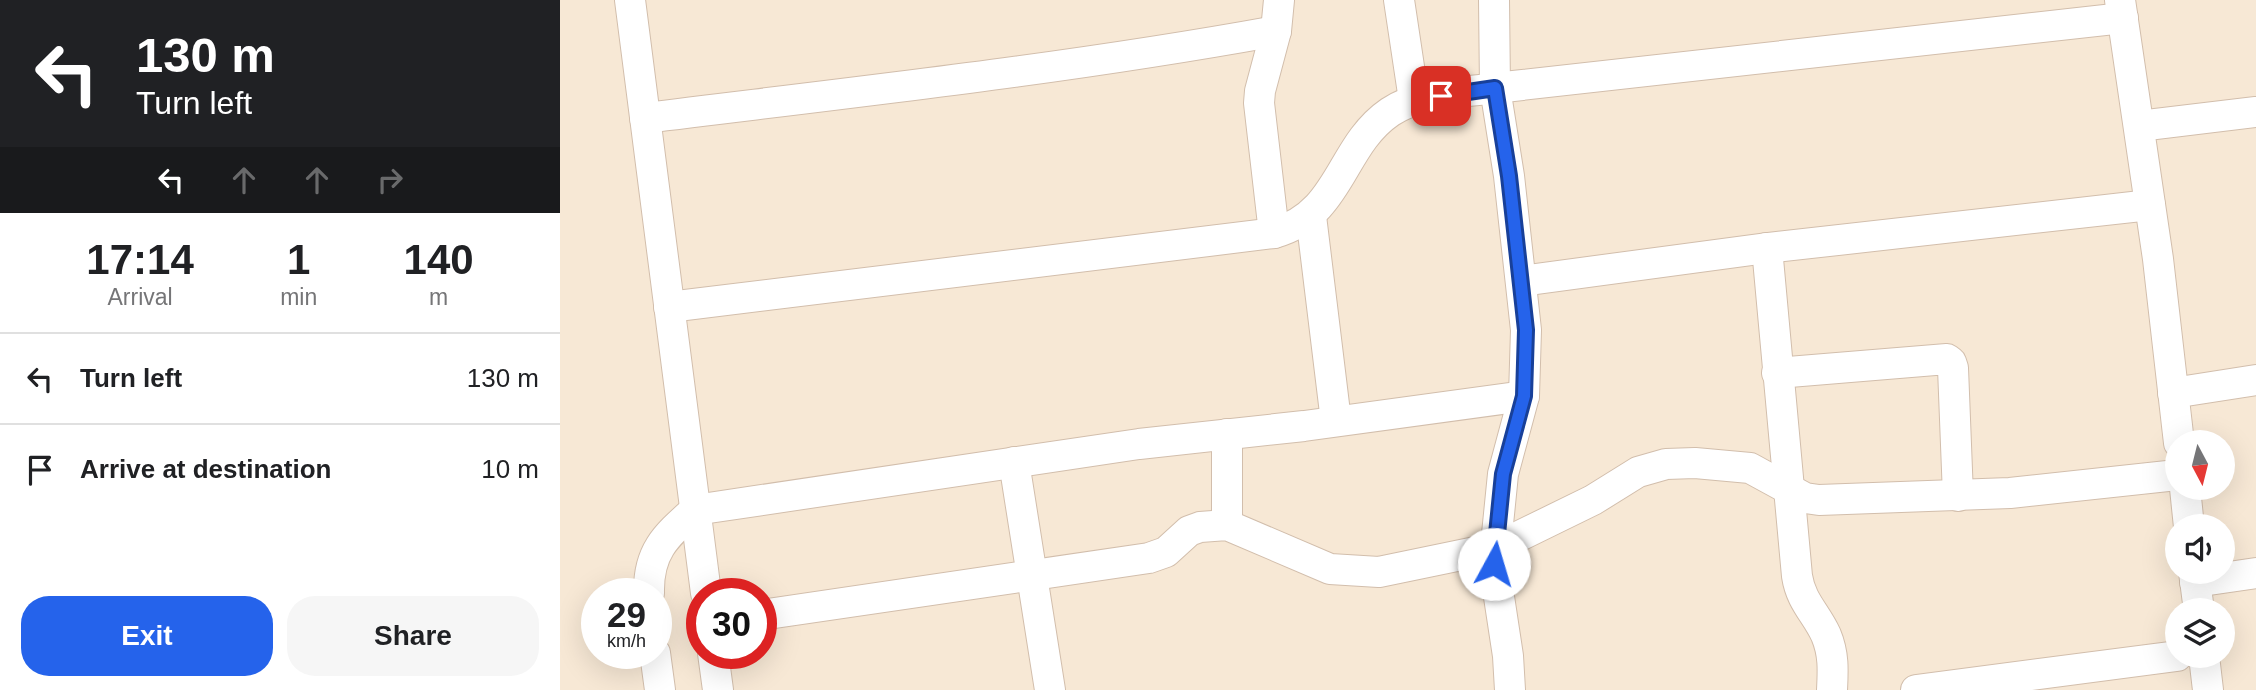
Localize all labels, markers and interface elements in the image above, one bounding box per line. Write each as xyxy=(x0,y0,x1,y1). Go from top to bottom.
icon: left xyxy=(21,28,112,119)
text: 130 m xyxy=(136,28,275,82)
pin xyxy=(1411,66,1471,126)
icon: arrive xyxy=(1422,77,1460,115)
text: Turn left xyxy=(136,85,252,121)
icon: left xyxy=(152,161,190,199)
icon: ahead xyxy=(225,161,263,199)
icon: ahead xyxy=(298,161,336,199)
icon: right xyxy=(371,161,409,199)
text: 17:14 xyxy=(86,236,194,283)
text: 1 xyxy=(287,236,310,283)
text: 140 xyxy=(404,236,474,283)
text: Arrival xyxy=(107,284,173,310)
text: min xyxy=(280,284,317,310)
text: m xyxy=(429,284,448,310)
icon: left xyxy=(21,360,59,398)
text: Turn left xyxy=(80,363,182,393)
text: 130 m xyxy=(467,363,539,393)
north arrow xyxy=(2165,430,2235,500)
map controls xyxy=(2165,430,2235,668)
icon: arrive xyxy=(21,451,59,489)
text: Arrive at destination xyxy=(80,454,331,484)
text: 10 m xyxy=(481,454,539,484)
button: sound xyxy=(2165,514,2235,584)
position arrow xyxy=(1457,527,1531,601)
speed limit sign: 30 xyxy=(686,578,777,669)
text: 29 xyxy=(607,595,646,634)
button: Exit xyxy=(21,596,273,676)
button: Share xyxy=(287,596,539,676)
button: layers xyxy=(2165,598,2235,668)
text: km/h xyxy=(607,631,646,651)

